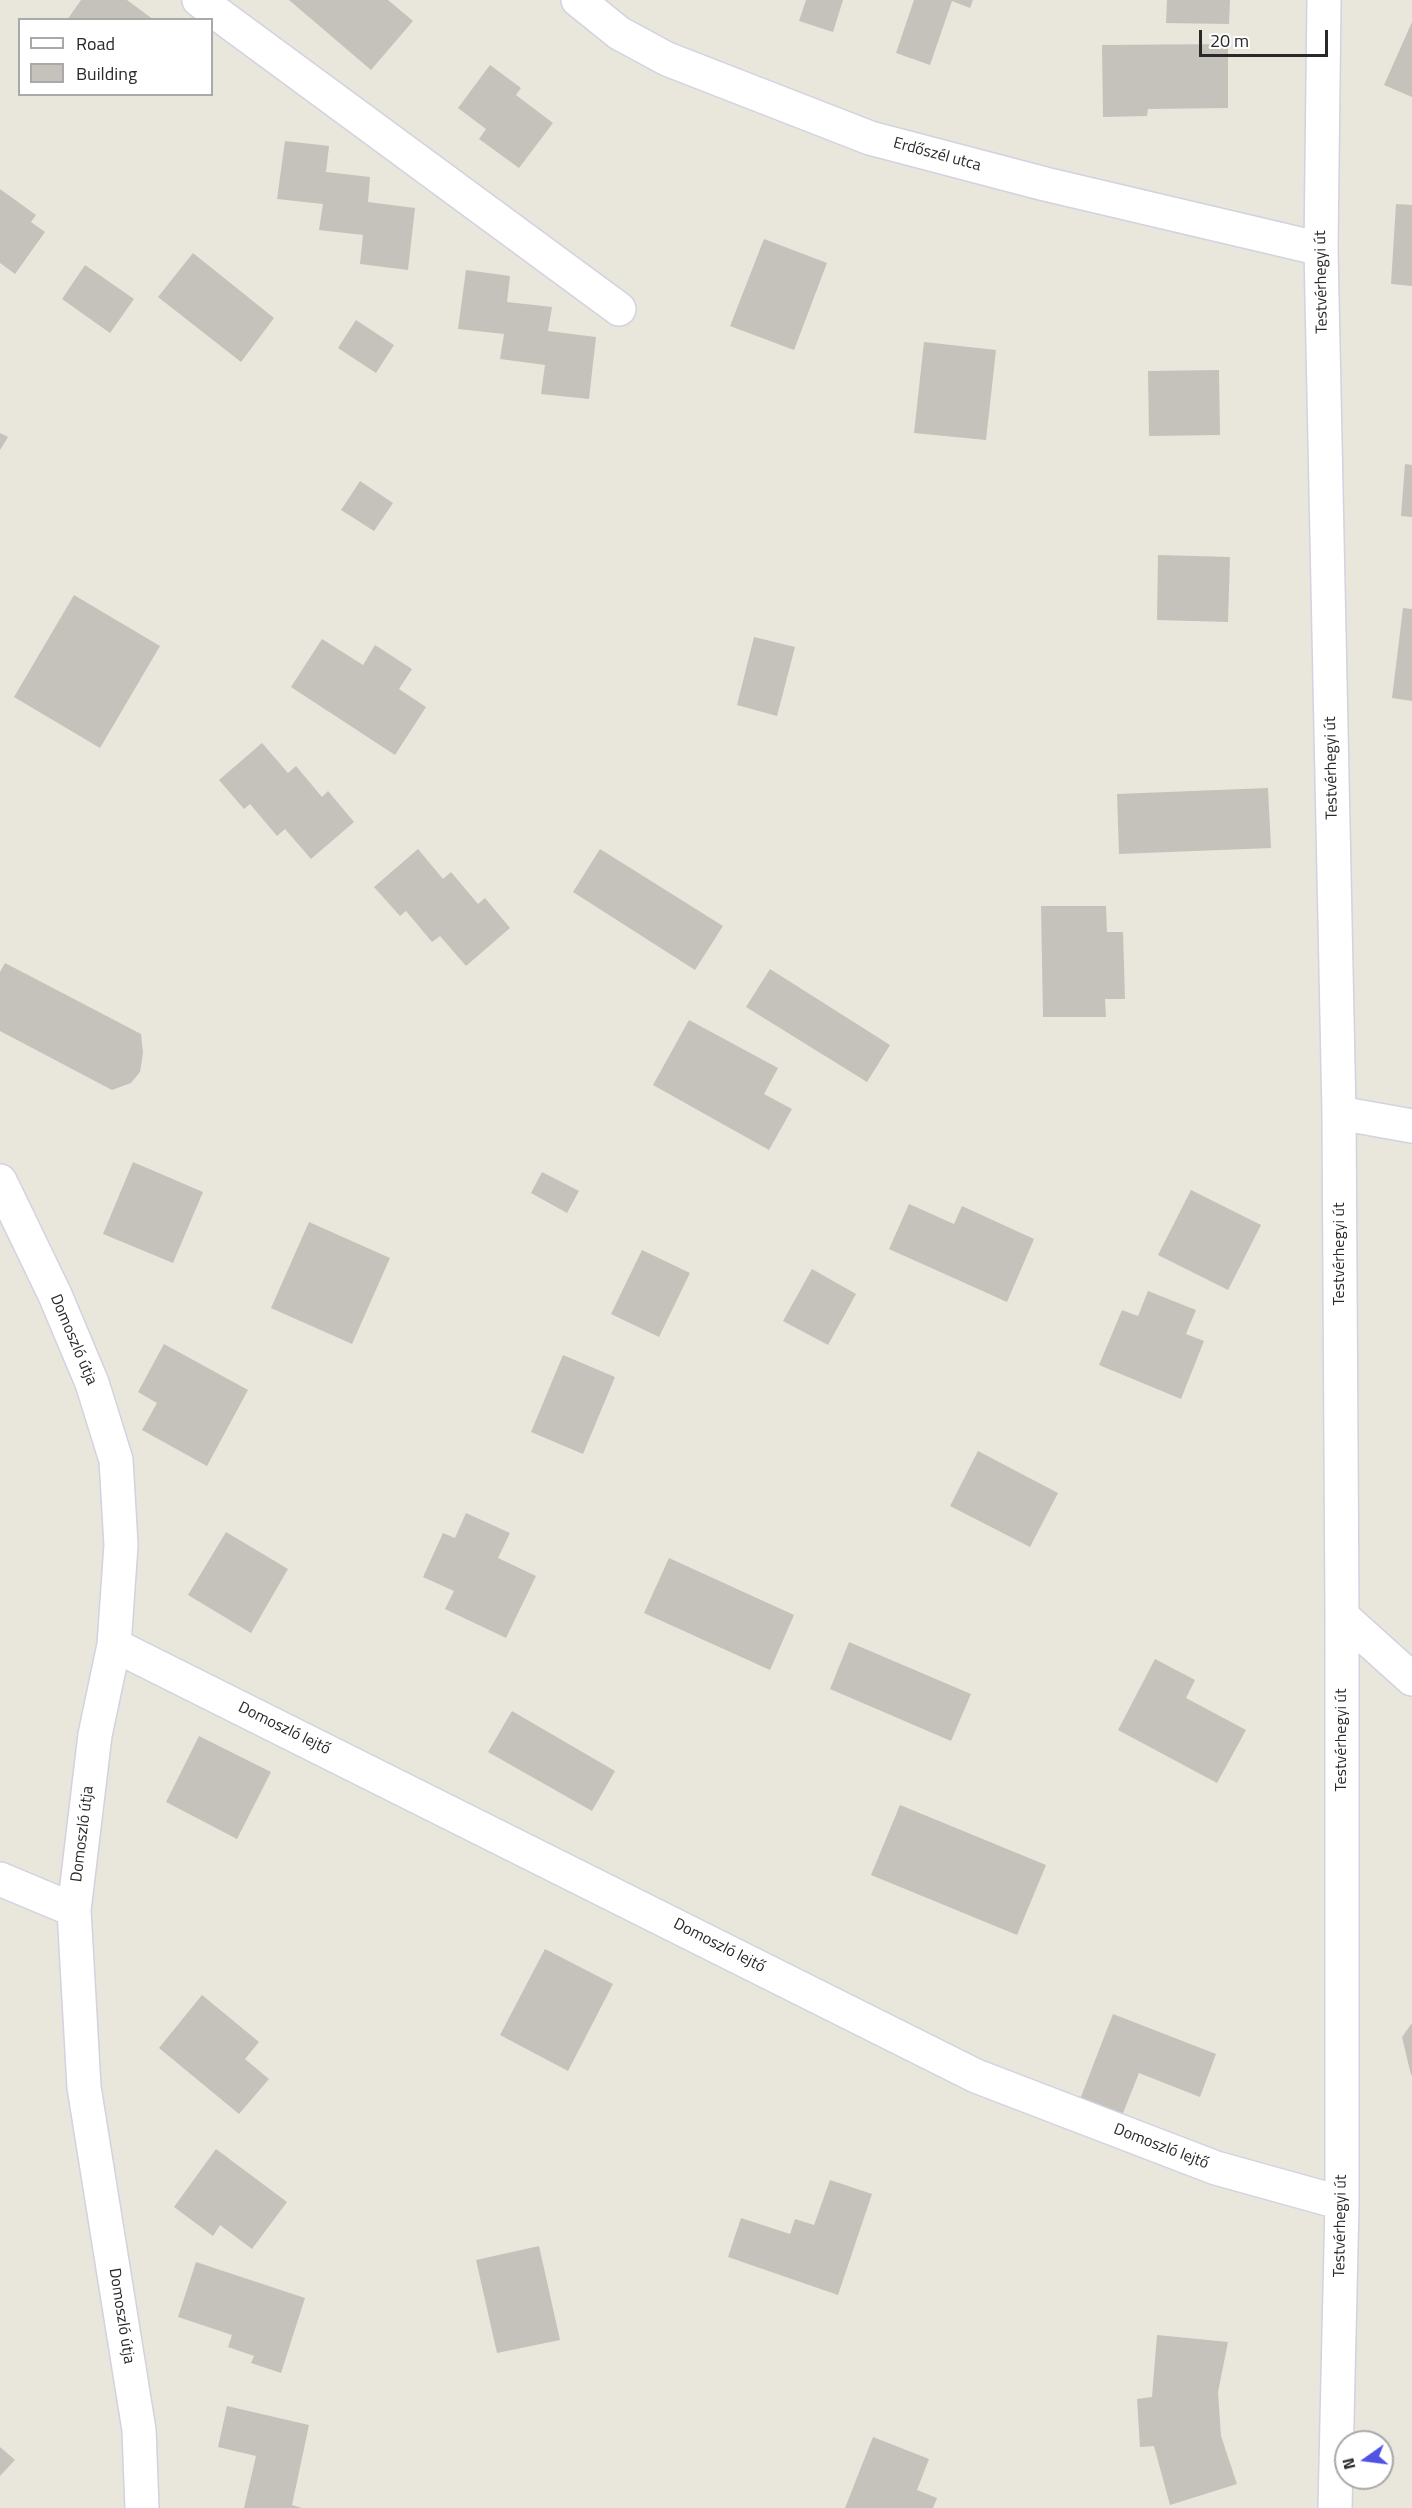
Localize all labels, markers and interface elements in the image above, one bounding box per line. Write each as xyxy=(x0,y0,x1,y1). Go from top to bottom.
legend xyxy=(18,18,213,96)
scale bar xyxy=(1202,18,1331,56)
text: 20 m xyxy=(1210,27,1249,54)
text: Road xyxy=(76,30,115,57)
text: Building xyxy=(76,60,137,87)
street label: Erdőszél utca xyxy=(891,134,983,176)
street label: Testvérhegyi út xyxy=(1312,230,1332,334)
street label: Testvérhegyi út xyxy=(1322,716,1342,820)
street label: Testvérhegyi út xyxy=(1330,1202,1350,1306)
street label: Domoszló útja xyxy=(45,1292,101,1388)
street label: Testvérhegyi út xyxy=(1332,1688,1352,1792)
street label: Domoszló lejtő xyxy=(235,1698,333,1760)
street label: Domoszló útja xyxy=(68,1785,98,1883)
street label: Domoszló lejtő xyxy=(670,1915,768,1977)
street label: Domoszló lejtő xyxy=(1111,2120,1211,2174)
street label: Testvérhegyi út xyxy=(1331,2174,1351,2278)
street label: Domoszló útja xyxy=(104,2267,138,2365)
north arrow xyxy=(1334,2430,1394,2490)
text: N xyxy=(1335,2456,1361,2472)

